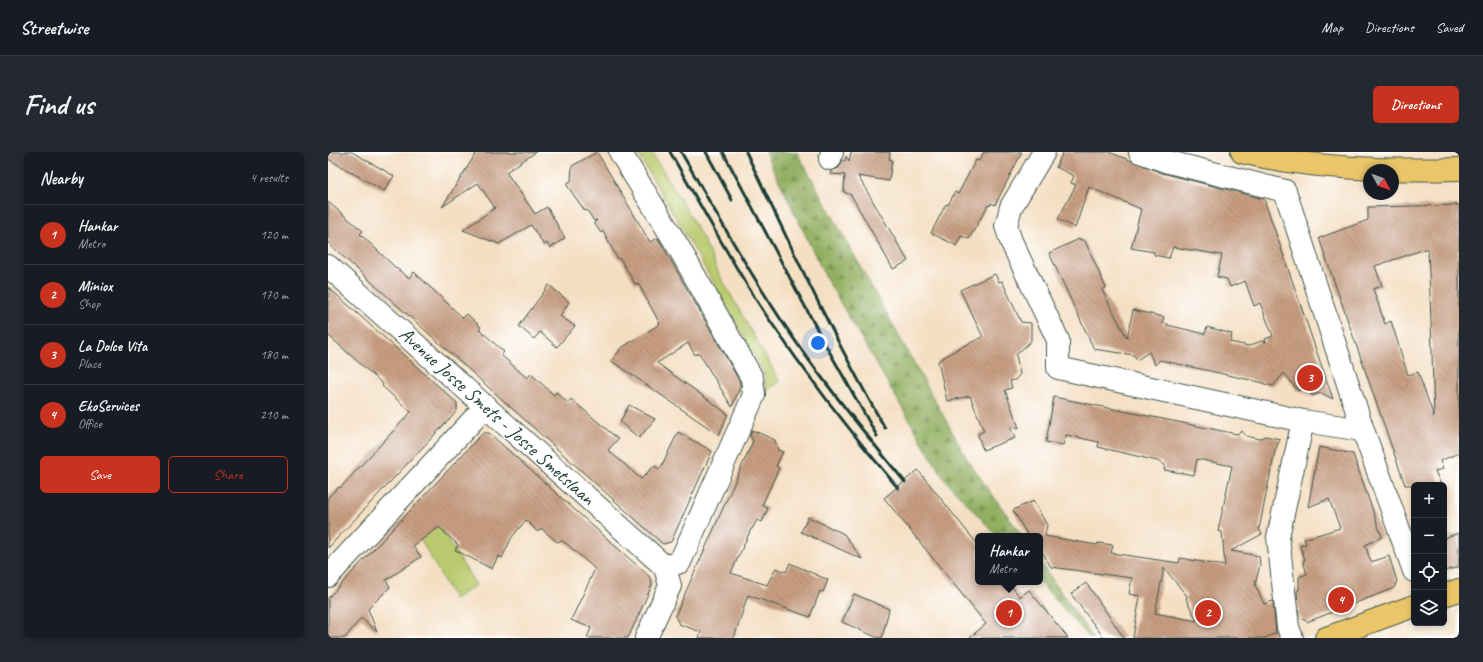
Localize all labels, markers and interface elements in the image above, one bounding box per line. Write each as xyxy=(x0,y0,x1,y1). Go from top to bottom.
text: Streetwise xyxy=(20,16,88,40)
text: Map xyxy=(1322,19,1343,36)
text: Directions xyxy=(1365,19,1414,36)
text: Saved xyxy=(1436,19,1463,36)
button: Directions xyxy=(1373,86,1459,123)
text: Find us xyxy=(24,87,94,122)
north arrow xyxy=(1363,164,1399,200)
text: Nearby xyxy=(40,168,83,189)
text: 4 results xyxy=(250,170,288,186)
text: Hankar xyxy=(78,217,117,236)
text: 1 xyxy=(50,227,56,243)
text: 120 m xyxy=(260,227,288,243)
text: Metro xyxy=(78,236,105,252)
text: Miniox xyxy=(78,277,112,296)
text: 2 xyxy=(50,287,56,303)
text: 170 m xyxy=(260,287,288,303)
text: Shop xyxy=(78,296,100,312)
street label: Avenue Josse Smets - Josse Smetslaan xyxy=(394,321,601,511)
your location xyxy=(808,333,828,353)
text: La Dolce Vita xyxy=(78,337,147,356)
text: 3 xyxy=(50,347,56,363)
text: 180 m xyxy=(260,347,288,363)
text: Place xyxy=(78,356,101,372)
pin: 3 xyxy=(1297,363,1323,393)
text: EkoServices xyxy=(78,397,139,416)
text: 4 xyxy=(50,407,56,423)
text: 210 m xyxy=(260,407,288,423)
text: Office xyxy=(78,416,102,432)
button: Save xyxy=(40,456,160,493)
button: Share xyxy=(168,456,288,493)
map controls xyxy=(1411,482,1447,626)
button: + xyxy=(1411,482,1447,518)
button: − xyxy=(1411,518,1447,554)
popup xyxy=(975,533,1043,585)
text: Hankar xyxy=(989,542,1029,561)
button: locate xyxy=(1411,554,1447,590)
text: Metro xyxy=(989,561,1016,577)
pin: 4 xyxy=(1328,585,1354,615)
button: layers xyxy=(1411,590,1447,626)
pin: 1 xyxy=(996,598,1022,628)
pin: 2 xyxy=(1195,598,1221,628)

